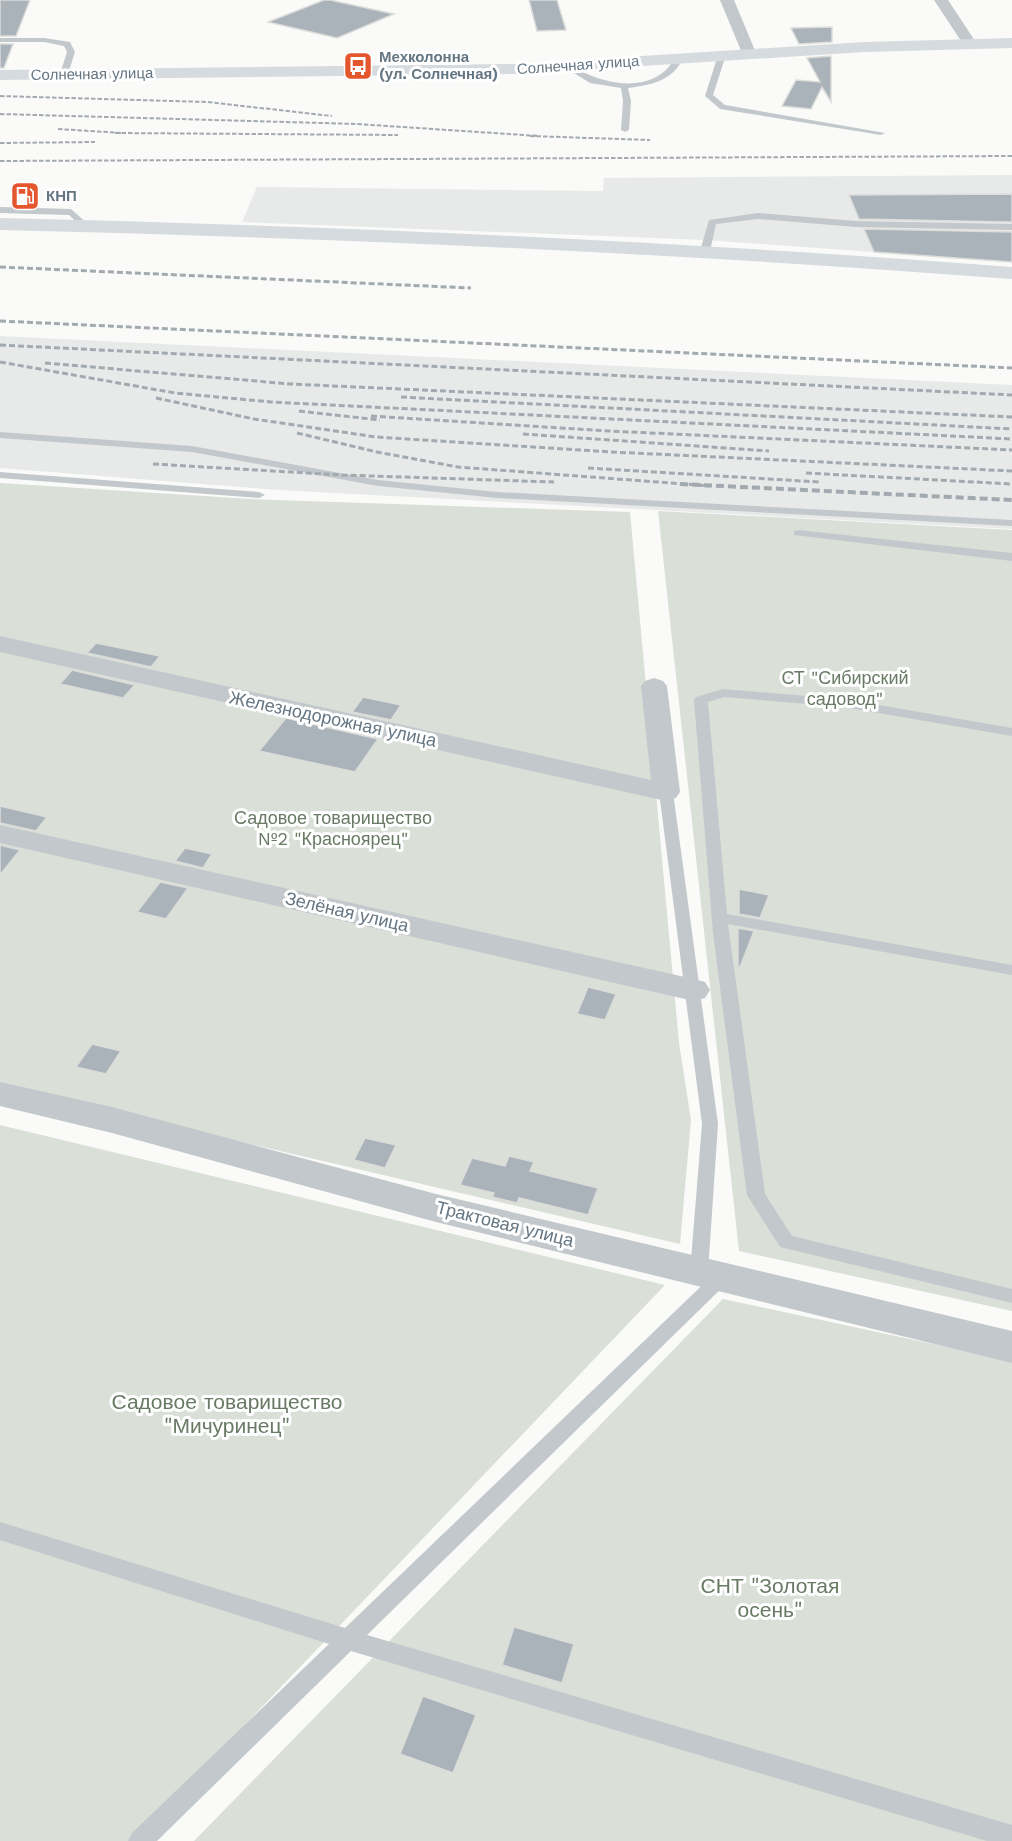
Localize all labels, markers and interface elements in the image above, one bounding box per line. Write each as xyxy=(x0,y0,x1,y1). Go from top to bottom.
place label: Мехколонна (ул. Солнечная) xyxy=(379,48,498,83)
bus stop icon: Мехколонна (ул. Солнечная) xyxy=(342,50,374,82)
street label: Солнечная улица xyxy=(516,52,640,78)
street label: Солнечная улица xyxy=(31,64,154,84)
fuel station icon: КНП xyxy=(9,180,41,212)
place label: КНП xyxy=(46,187,77,205)
park label: СТ "Сибирский садовод" xyxy=(781,667,909,709)
street label: Железнодорожная улица xyxy=(228,686,440,751)
park label: Садовое товарищество №2 "Красноярец" xyxy=(234,807,432,849)
street label: Зелёная улица xyxy=(283,887,412,936)
street label: Трактовая улица xyxy=(434,1196,577,1251)
park label: Садовое товарищество "Мичуринец" xyxy=(112,1389,342,1438)
park label: СНТ "Золотая осень" xyxy=(701,1573,839,1622)

